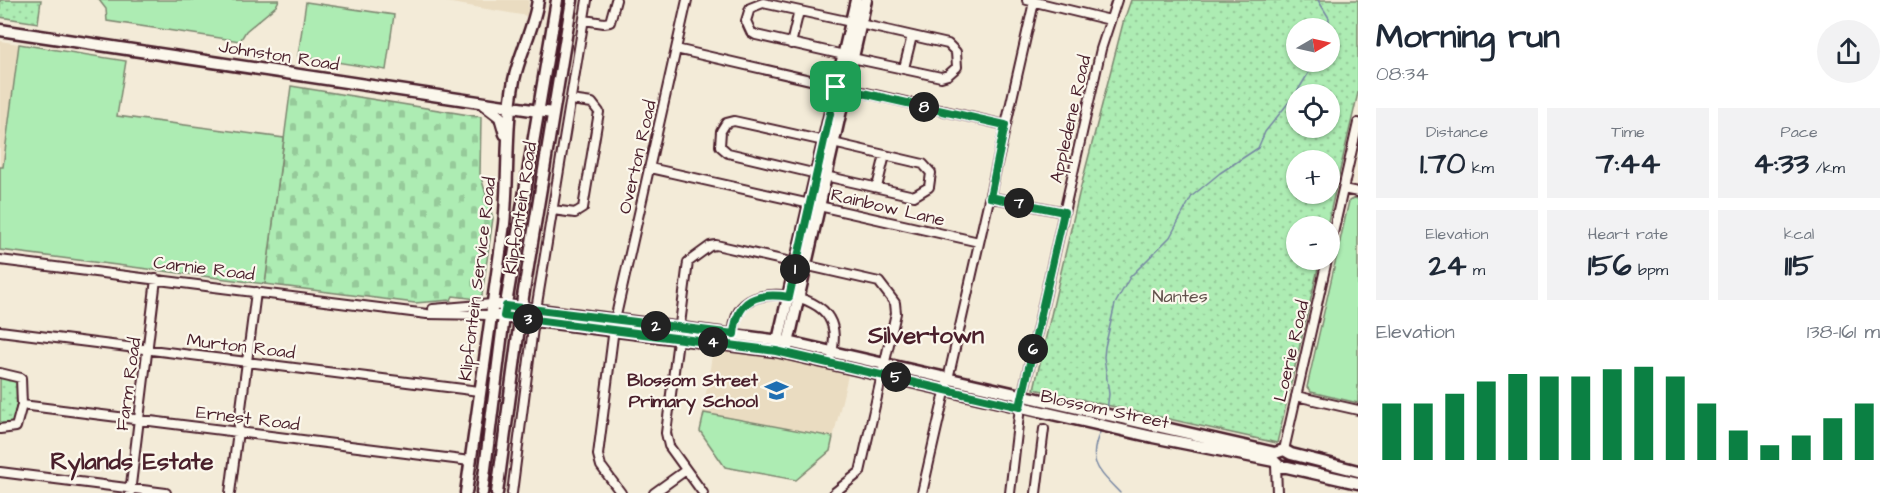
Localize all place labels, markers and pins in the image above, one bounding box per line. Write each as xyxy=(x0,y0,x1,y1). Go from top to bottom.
pin xyxy=(810,61,861,112)
pin: 8 xyxy=(909,92,939,122)
pin: 7 xyxy=(1004,188,1034,218)
pin: 1 xyxy=(780,254,810,284)
pin: 3 xyxy=(513,304,543,334)
pin: 2 xyxy=(641,311,671,341)
pin: 4 xyxy=(698,327,728,357)
pin: 6 xyxy=(1018,334,1048,364)
pin: 5 xyxy=(881,362,911,392)
place label: Blossom Street Primary School xyxy=(627,368,759,415)
school or university icon: Blossom Street Primary School xyxy=(763,377,789,403)

